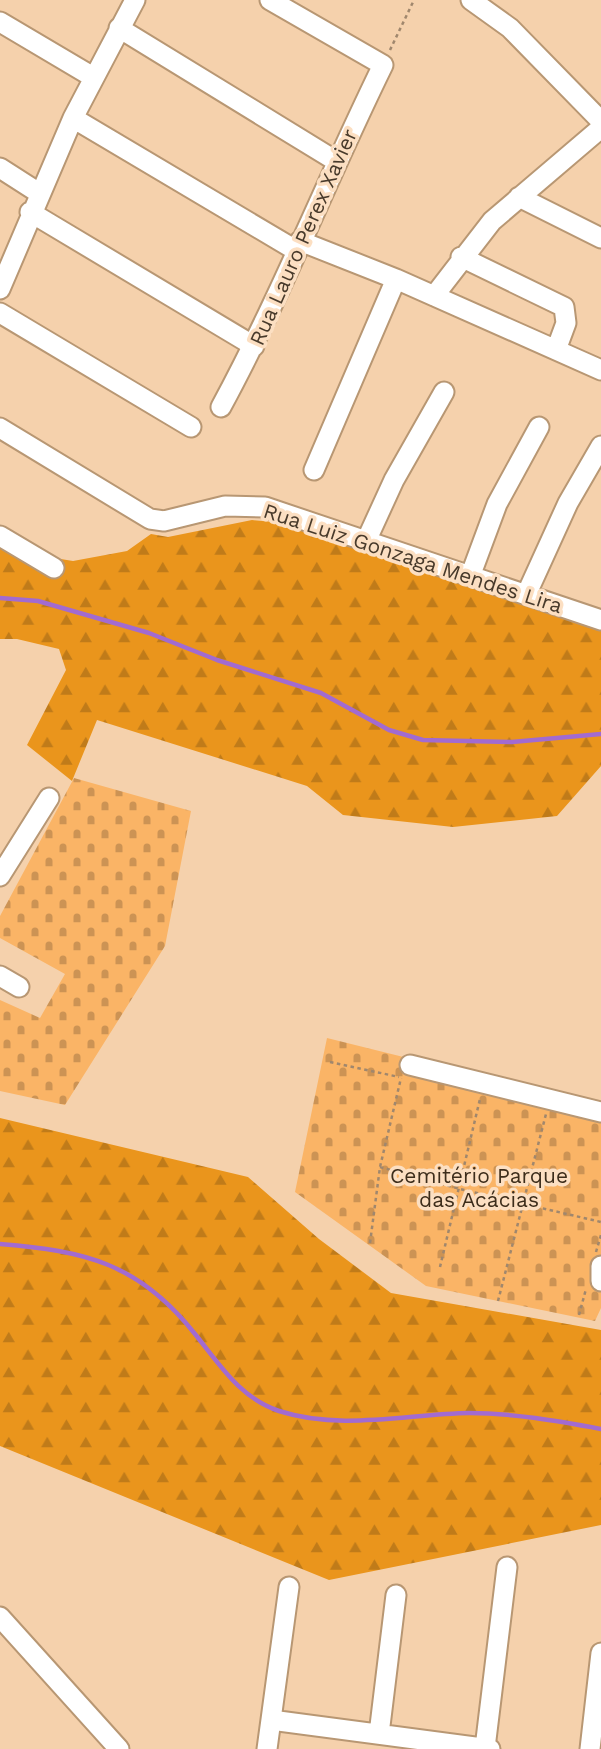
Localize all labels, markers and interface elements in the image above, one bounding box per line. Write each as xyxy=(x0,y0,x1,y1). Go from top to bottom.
street label: Rua Lauro Perex Xavier xyxy=(244,125,362,349)
street label: Rua Luiz Gonzaga Mendes Lira xyxy=(260,498,566,618)
park label: Cemitério Parque das Acácias xyxy=(390,1163,568,1212)

